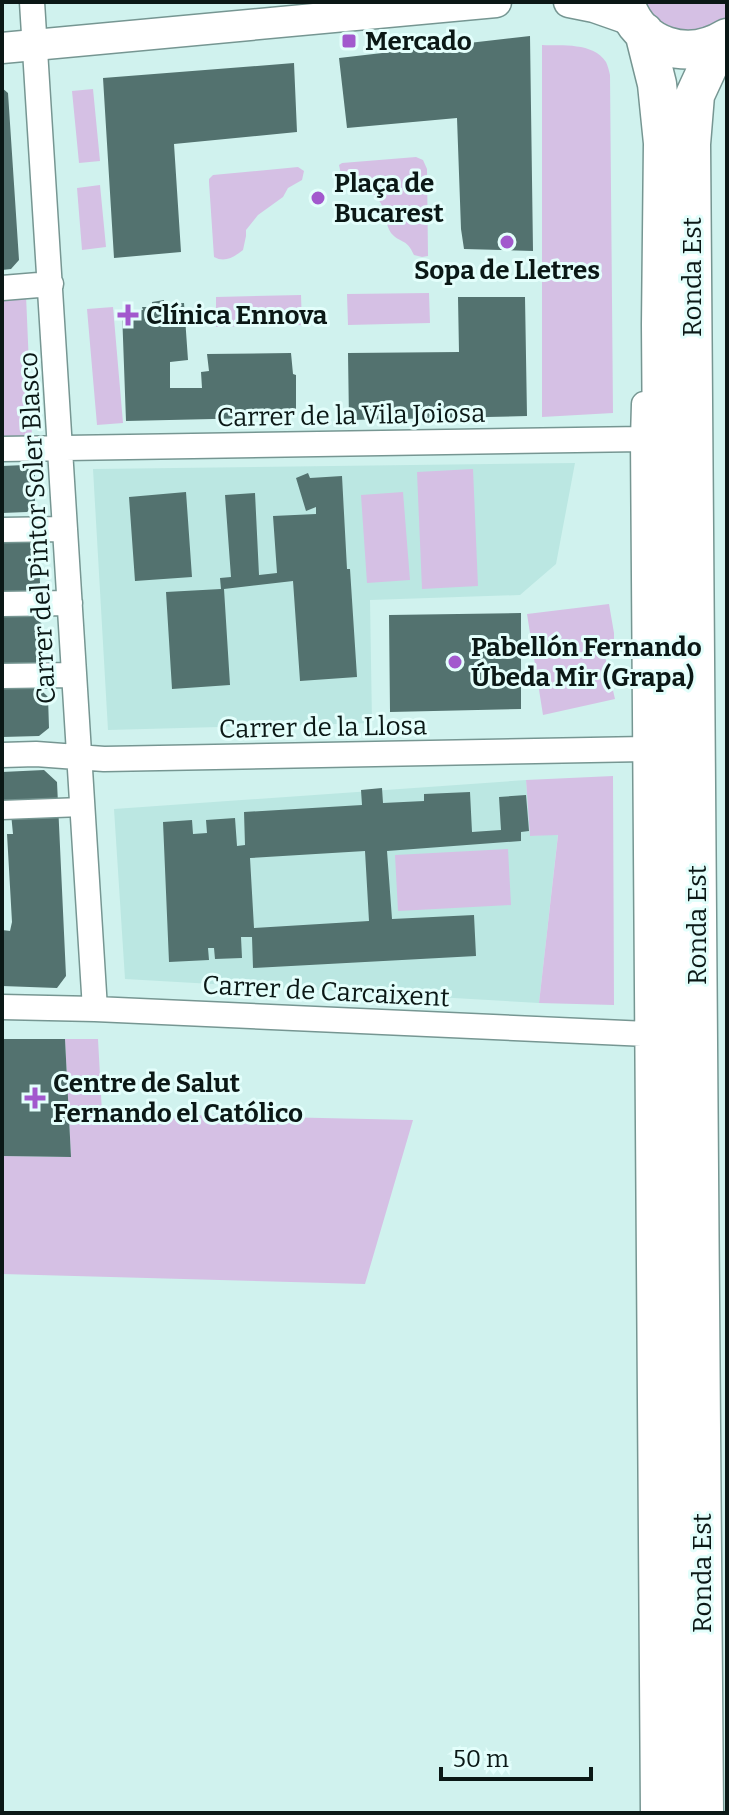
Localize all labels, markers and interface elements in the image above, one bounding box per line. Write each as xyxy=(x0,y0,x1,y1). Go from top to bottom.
place label: Mercado xyxy=(365,26,472,57)
marker: Mercado xyxy=(340,32,358,50)
place label: Plaça de Bucarest xyxy=(334,168,444,229)
marker: Plaça de Bucarest xyxy=(309,189,327,207)
street label: Ronda Est xyxy=(677,216,708,337)
marker: Sopa de Lletres xyxy=(498,233,516,251)
place label: Sopa de Lletres xyxy=(414,255,600,286)
place label: Clínica Ennova xyxy=(146,300,328,331)
marker: Clínica Ennova xyxy=(117,304,139,326)
street label: Carrer del Pintor Soler Blasco xyxy=(13,351,62,705)
street label: Carrer de la Vila Joiosa xyxy=(216,398,486,433)
place label: Pabellón Fernando Úbeda Mir (Grapa) xyxy=(471,632,702,693)
marker: Pabellón Fernando Úbeda Mir (Grapa) xyxy=(446,653,464,671)
street label: Carrer de la Llosa xyxy=(219,710,427,745)
street label: Ronda Est xyxy=(682,864,713,985)
street label: Carrer de Carcaixent xyxy=(202,970,451,1013)
place label: Centre de Salut Fernando el Católico xyxy=(53,1068,303,1129)
marker: Centre de Salut Fernando el Católico xyxy=(24,1087,46,1109)
street label: Ronda Est xyxy=(687,1512,718,1633)
scale bar xyxy=(441,1731,591,1781)
text: 50 m xyxy=(453,1745,509,1773)

